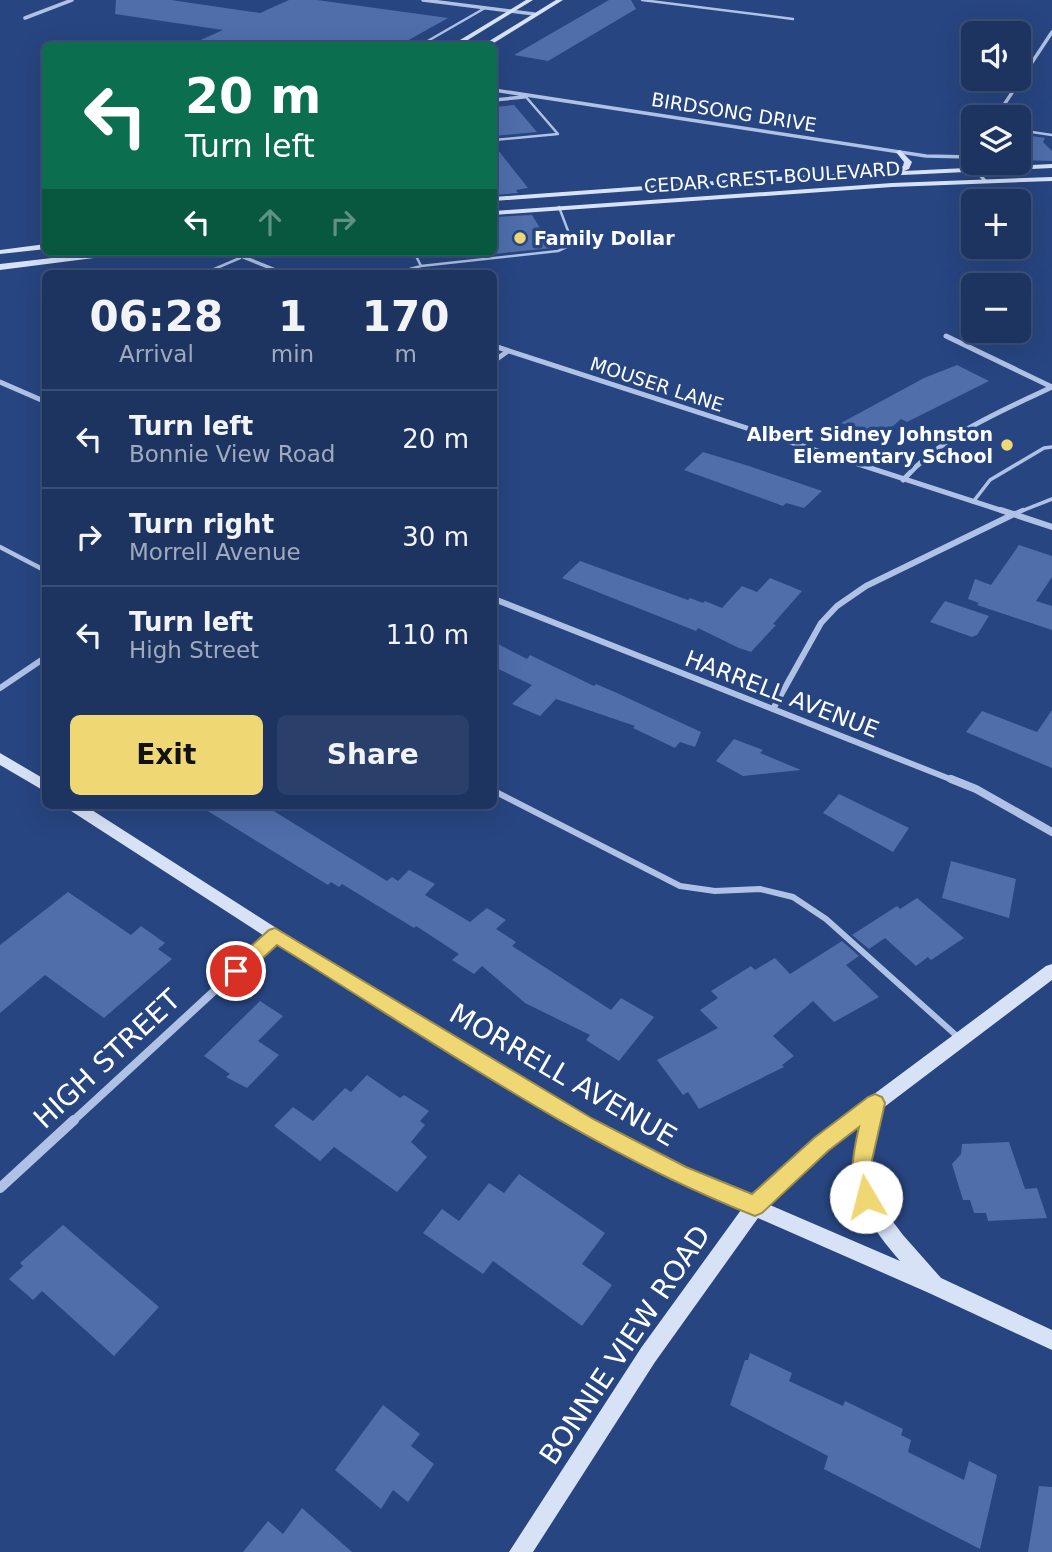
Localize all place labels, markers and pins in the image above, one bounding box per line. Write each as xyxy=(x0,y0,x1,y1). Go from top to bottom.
place label: Family Dollar xyxy=(534,227,675,249)
marker: Family Dollar xyxy=(512,230,528,246)
place label: Albert Sidney Johnston Elementary School xyxy=(747,423,993,467)
marker: Albert Sidney Johnston Elementary School xyxy=(999,437,1015,453)
pin xyxy=(206,941,266,1001)

